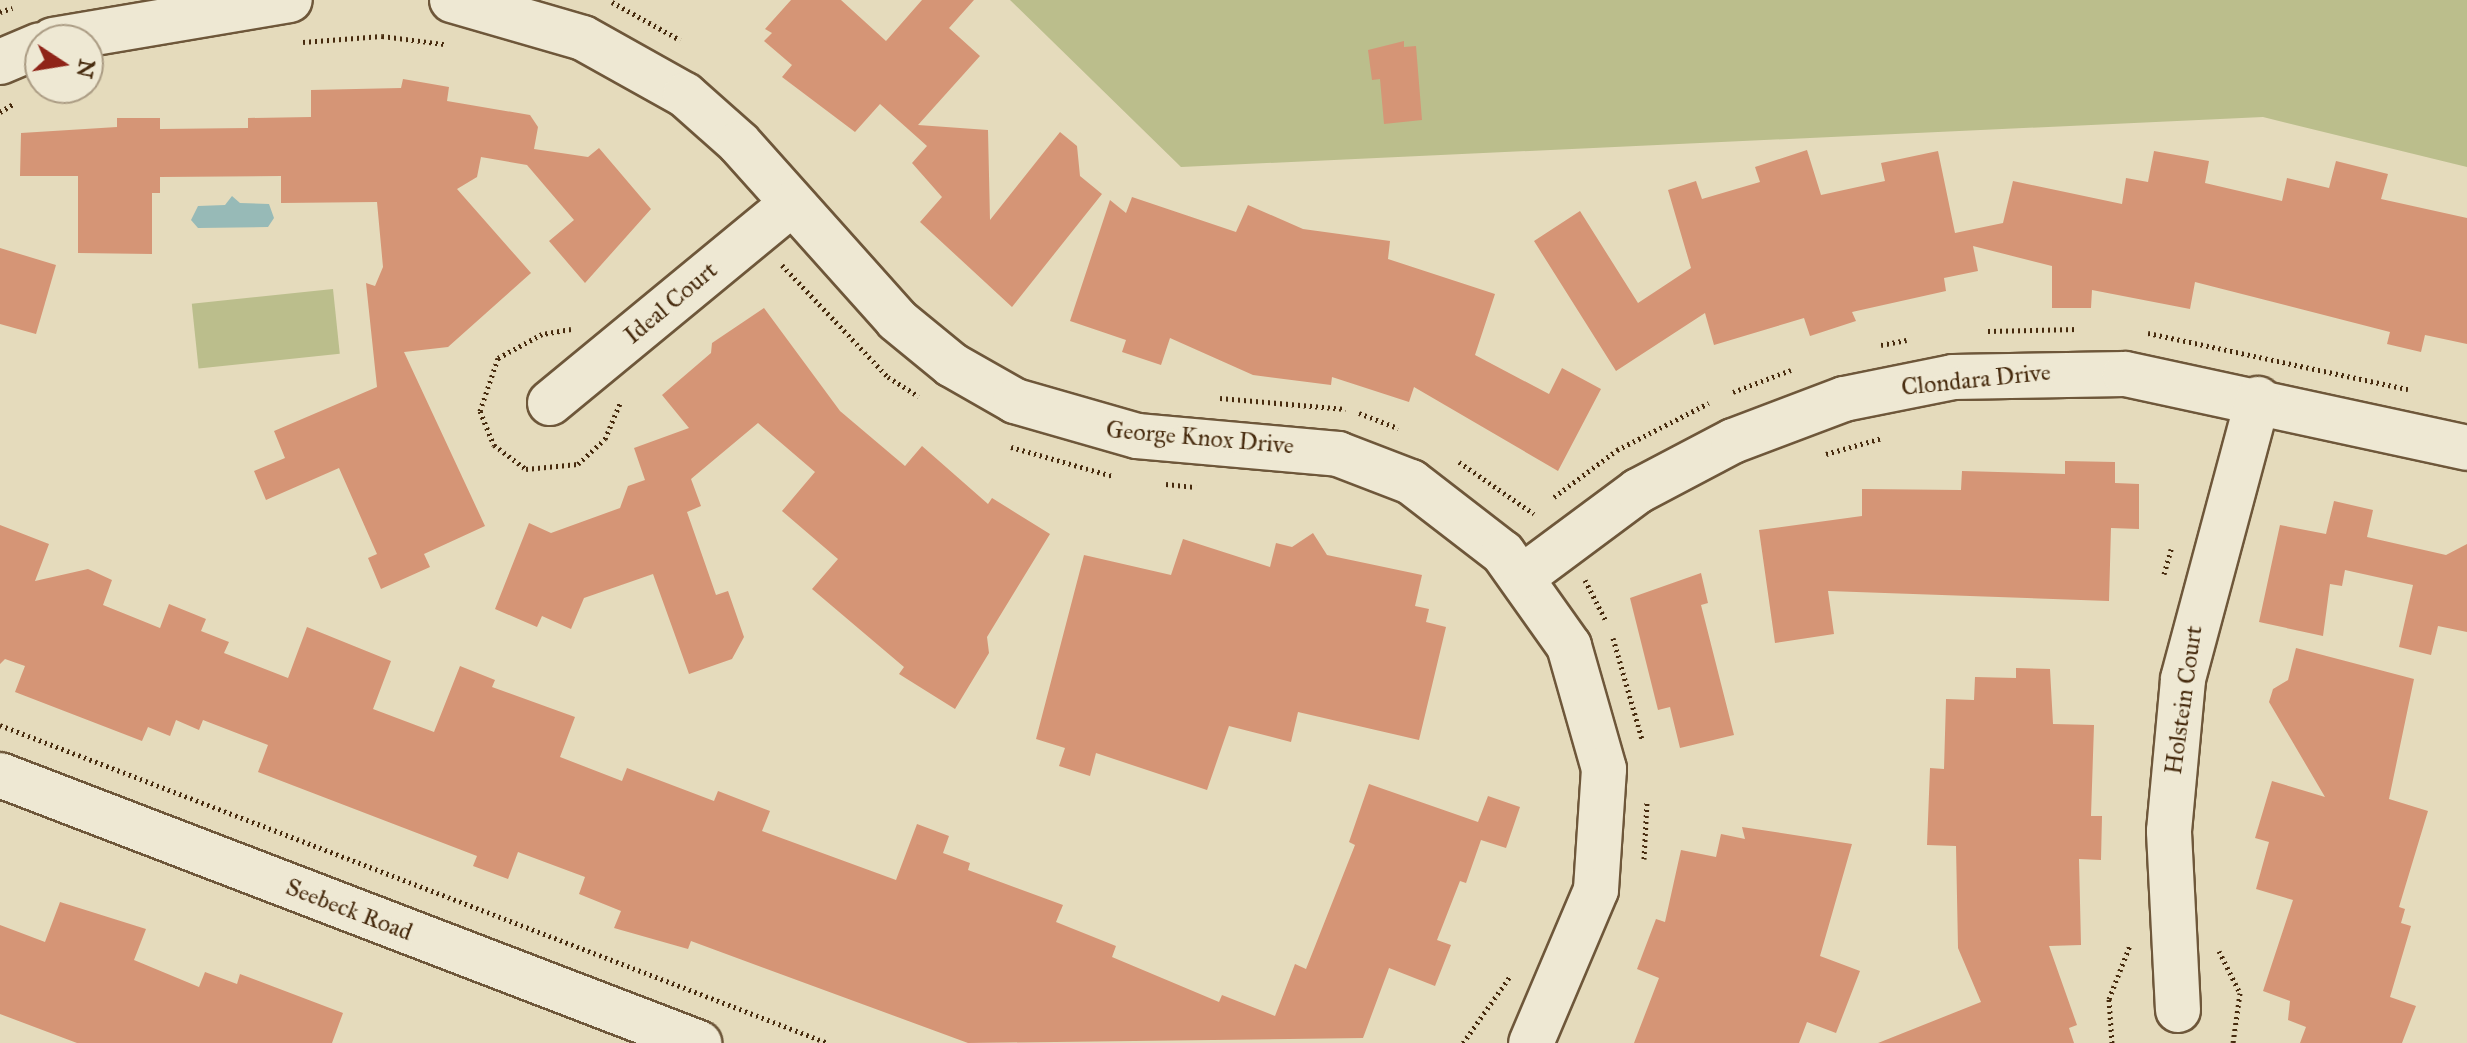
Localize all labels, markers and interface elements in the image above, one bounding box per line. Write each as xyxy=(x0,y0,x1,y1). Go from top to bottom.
north arrow xyxy=(24,24,104,104)
text: N xyxy=(71,57,101,81)
street label: Ideal Court xyxy=(619,256,723,350)
street label: Clondara Drive xyxy=(1900,358,2052,402)
street label: George Knox Drive xyxy=(1105,415,1295,461)
street label: Holstein Court xyxy=(2159,624,2209,776)
street label: Seebeck Road xyxy=(282,873,416,947)

